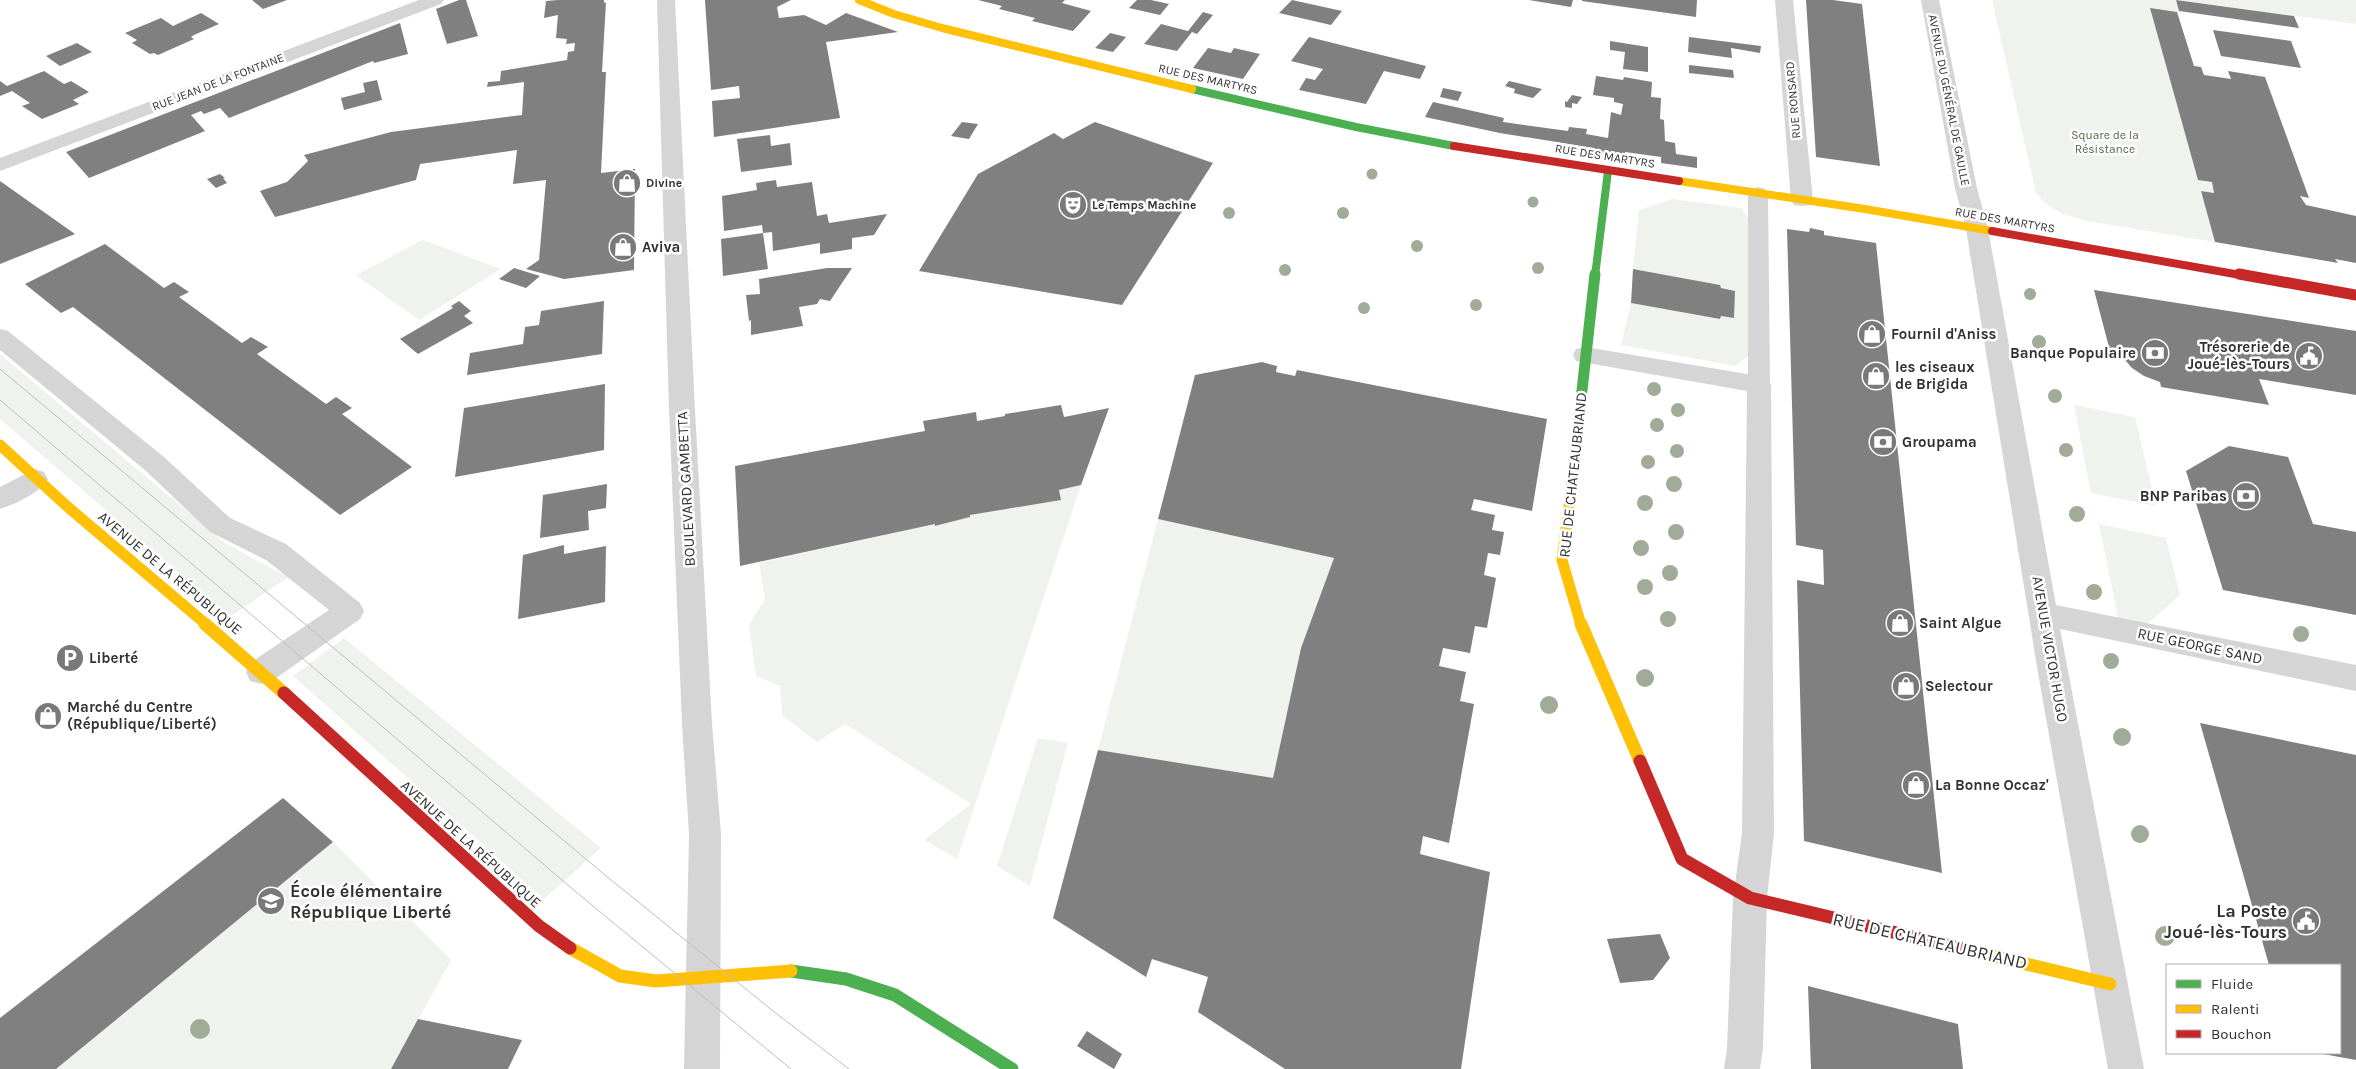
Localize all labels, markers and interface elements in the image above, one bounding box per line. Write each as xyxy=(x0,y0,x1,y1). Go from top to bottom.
street label: AVENUE DU GÉNÉRAL DE GAULLE xyxy=(1925,13,1973,187)
street label: RUE JEAN DE LA FONTAINE xyxy=(150,50,286,114)
street label: RUE DES MARTYRS xyxy=(1157,61,1259,97)
street label: RUE RONSARD xyxy=(1783,61,1803,139)
park label: Square de la Résistance xyxy=(2071,128,2139,156)
street label: RUE DES MARTYRS xyxy=(1554,141,1656,171)
shop icon: Divine xyxy=(612,168,642,198)
place label: Divine xyxy=(646,176,682,190)
theatre icon: Le Temps Machine xyxy=(1058,190,1088,220)
place label: Le Temps Machine xyxy=(1092,198,1196,212)
street label: RUE DES MARTYRS xyxy=(1954,204,2056,236)
shop icon: Aviva xyxy=(608,232,638,262)
place label: Aviva xyxy=(642,238,680,256)
shop icon: Fournil d'Aniss xyxy=(1857,319,1887,349)
place label: Fournil d'Aniss xyxy=(1891,325,1997,343)
bank icon: Banque Populaire xyxy=(2140,338,2170,368)
place label: Trésorerie de Joué-lès-Tours xyxy=(2188,338,2290,373)
public building icon: Trésorerie de Joué-lès-Tours xyxy=(2294,341,2324,371)
place label: Banque Populaire xyxy=(2010,344,2136,362)
place label: les ciseaux de Brigida xyxy=(1895,358,1975,393)
shop icon: les ciseaux de Brigida xyxy=(1861,361,1891,391)
street label: RUE DE CHATEAUBRIAND xyxy=(1555,392,1591,558)
street label: BOULEVARD GAMBETTA xyxy=(673,411,699,567)
bank icon: Groupama xyxy=(1868,427,1898,457)
place label: Groupama xyxy=(1902,433,1977,451)
bank icon: BNP Paribas xyxy=(2231,481,2261,511)
place label: BNP Paribas xyxy=(2140,487,2227,505)
street label: AVENUE DE LA RÉPUBLIQUE xyxy=(94,507,246,639)
street label: AVENUE VICTOR HUGO xyxy=(2028,575,2072,723)
shop icon: Saint Algue xyxy=(1885,608,1915,638)
place label: Saint Algue xyxy=(1919,614,2001,632)
street label: RUE GEORGE SAND xyxy=(2136,624,2264,668)
parking icon: Liberté xyxy=(55,643,85,673)
place label: Liberté xyxy=(89,649,138,667)
shop icon: Selectour xyxy=(1891,671,1921,701)
place label: Selectour xyxy=(1925,677,1993,695)
place label: Marché du Centre (République/Liberté) xyxy=(67,698,217,733)
shop icon: Marché du Centre (République/Liberté) xyxy=(33,701,63,731)
shop icon: La Bonne Occaz' xyxy=(1901,770,1931,800)
street label: AVENUE DE LA RÉPUBLIQUE xyxy=(397,776,545,912)
place label: La Bonne Occaz' xyxy=(1935,776,2049,794)
place label: École élémentaire République Liberté xyxy=(290,879,451,923)
school or university icon: École élémentaire République Liberté xyxy=(256,886,286,916)
place label: La Poste Joué-lès-Tours xyxy=(2164,900,2287,943)
public building icon: La Poste Joué-lès-Tours xyxy=(2291,906,2321,936)
street label: RUE DE CHATEAUBRIAND xyxy=(1831,908,2029,974)
legend xyxy=(2166,964,2341,1054)
text: Fluide xyxy=(2211,975,2253,993)
text: Ralenti xyxy=(2211,1000,2260,1018)
text: Bouchon xyxy=(2211,1025,2272,1043)

